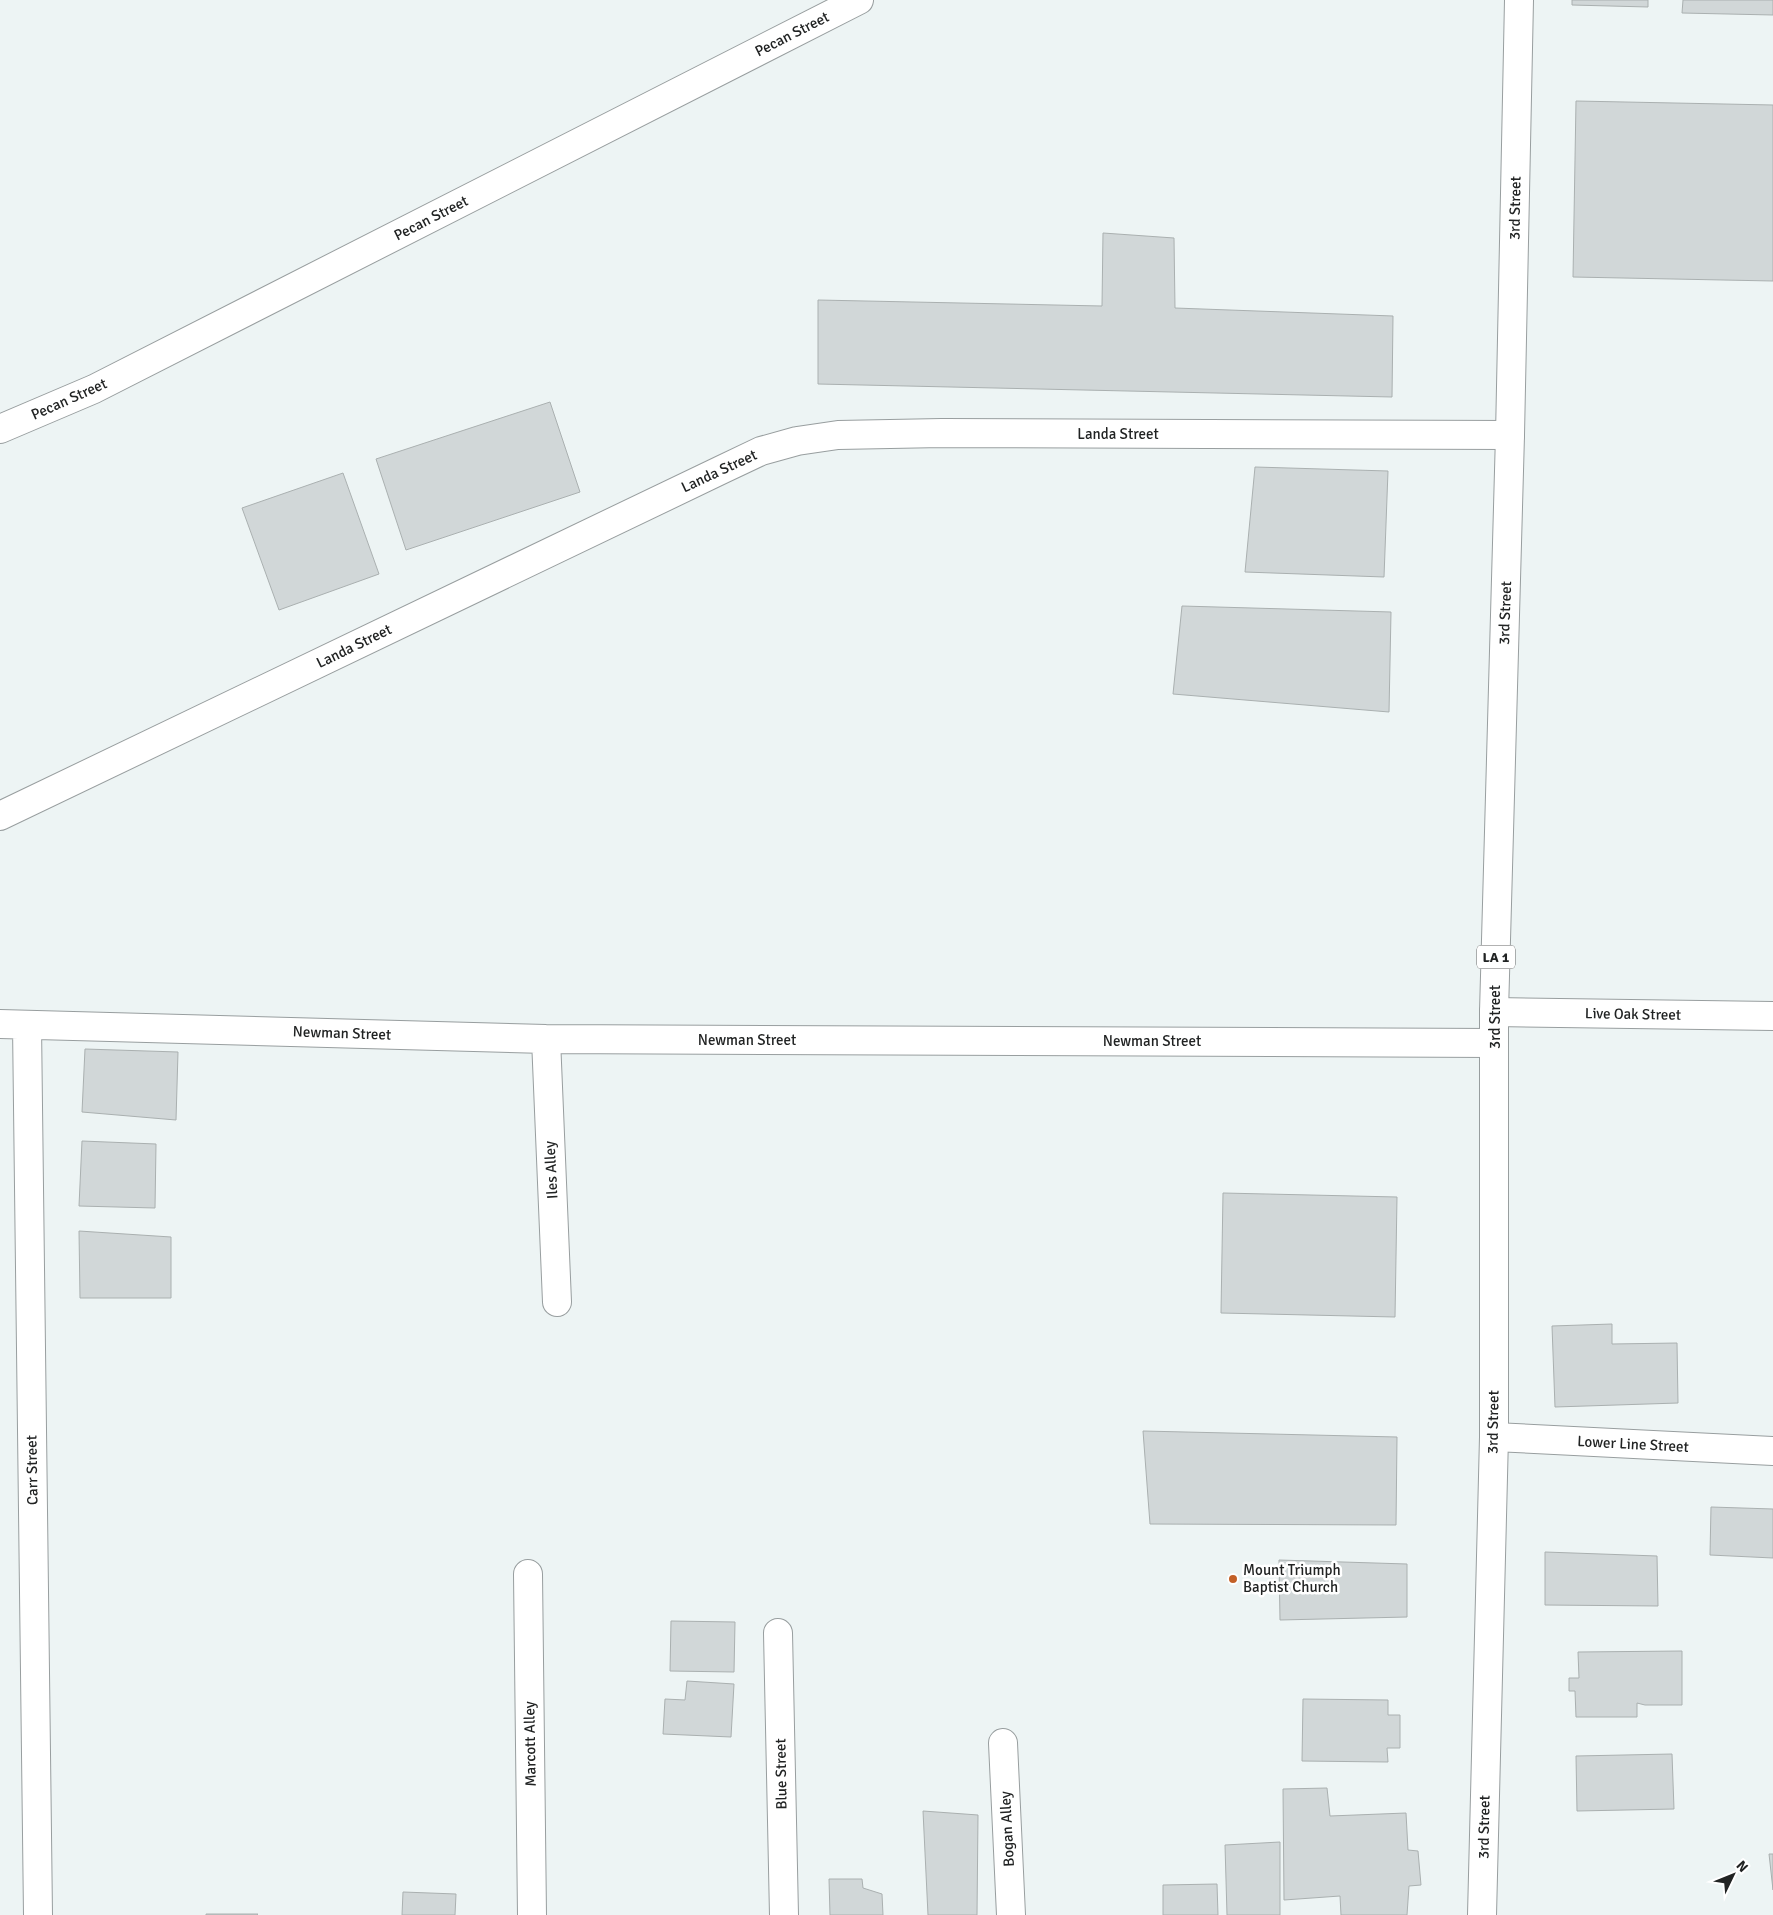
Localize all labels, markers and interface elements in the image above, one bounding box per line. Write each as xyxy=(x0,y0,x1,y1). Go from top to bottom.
street label: Pecan Street xyxy=(752,8,832,60)
street label: 3rd Street xyxy=(1505,176,1525,240)
street label: Pecan Street xyxy=(391,192,471,244)
street label: Pecan Street xyxy=(28,374,110,424)
street label: Landa Street xyxy=(1077,425,1159,443)
street label: Landa Street xyxy=(678,446,760,496)
street label: 3rd Street xyxy=(1495,581,1515,645)
street label: Landa Street xyxy=(313,620,395,672)
road number: LA 1 xyxy=(1477,946,1515,969)
street label: 3rd Street xyxy=(1486,985,1504,1049)
street label: Live Oak Street xyxy=(1585,1004,1681,1024)
street label: Newman Street xyxy=(292,1022,392,1044)
street label: Newman Street xyxy=(698,1031,796,1049)
street label: Newman Street xyxy=(1103,1032,1201,1050)
street label: Iles Alley xyxy=(540,1141,562,1199)
street label: 3rd Street xyxy=(1483,1390,1503,1454)
street label: Lower Line Street xyxy=(1577,1432,1689,1456)
street label: Carr Street xyxy=(22,1435,42,1505)
place label: Mount Triumph Baptist Church xyxy=(1243,1561,1341,1596)
marker: Mount Triumph Baptist Church xyxy=(1227,1573,1239,1585)
street label: Marcott Alley xyxy=(520,1701,540,1787)
street label: Blue Street xyxy=(771,1738,791,1810)
street label: Bogan Alley xyxy=(996,1791,1018,1867)
street label: 3rd Street xyxy=(1474,1795,1494,1859)
north arrow xyxy=(1708,1850,1758,1900)
text: N xyxy=(1733,1857,1752,1876)

